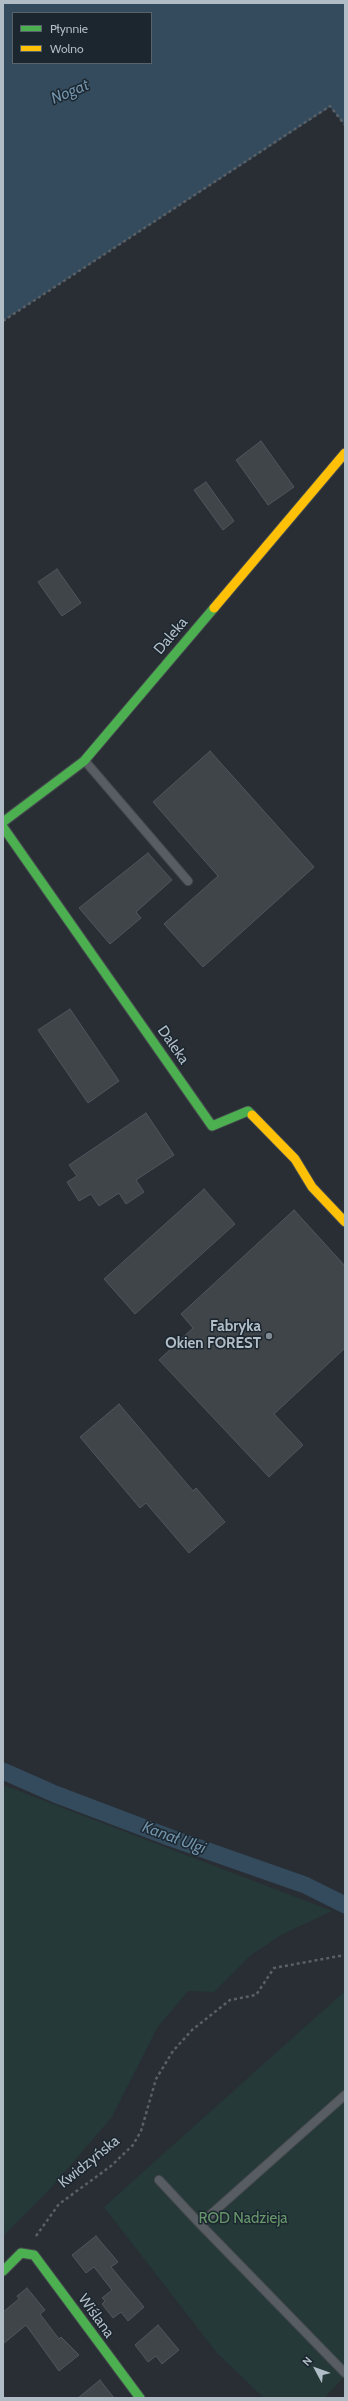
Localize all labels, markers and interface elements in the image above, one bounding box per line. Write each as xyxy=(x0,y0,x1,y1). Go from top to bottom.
legend xyxy=(12,12,152,64)
text: Płynnie xyxy=(50,21,88,36)
text: Wolno xyxy=(50,41,84,56)
water label: Nogat xyxy=(48,75,92,109)
street label: Daleka xyxy=(150,614,192,658)
street label: Daleka xyxy=(153,1022,193,1068)
place label: Fabryka Okien FOREST xyxy=(165,1318,261,1353)
marker: Fabryka Okien FOREST xyxy=(264,1331,274,1341)
water label: Kanał Ulgi xyxy=(140,1818,208,1858)
street label: Kwidzyńska xyxy=(55,2132,123,2192)
park label: ROD Nadzieja xyxy=(198,2210,288,2228)
street label: Wiślana xyxy=(74,2291,118,2341)
north arrow xyxy=(296,2349,336,2389)
text: N xyxy=(299,2354,315,2369)

